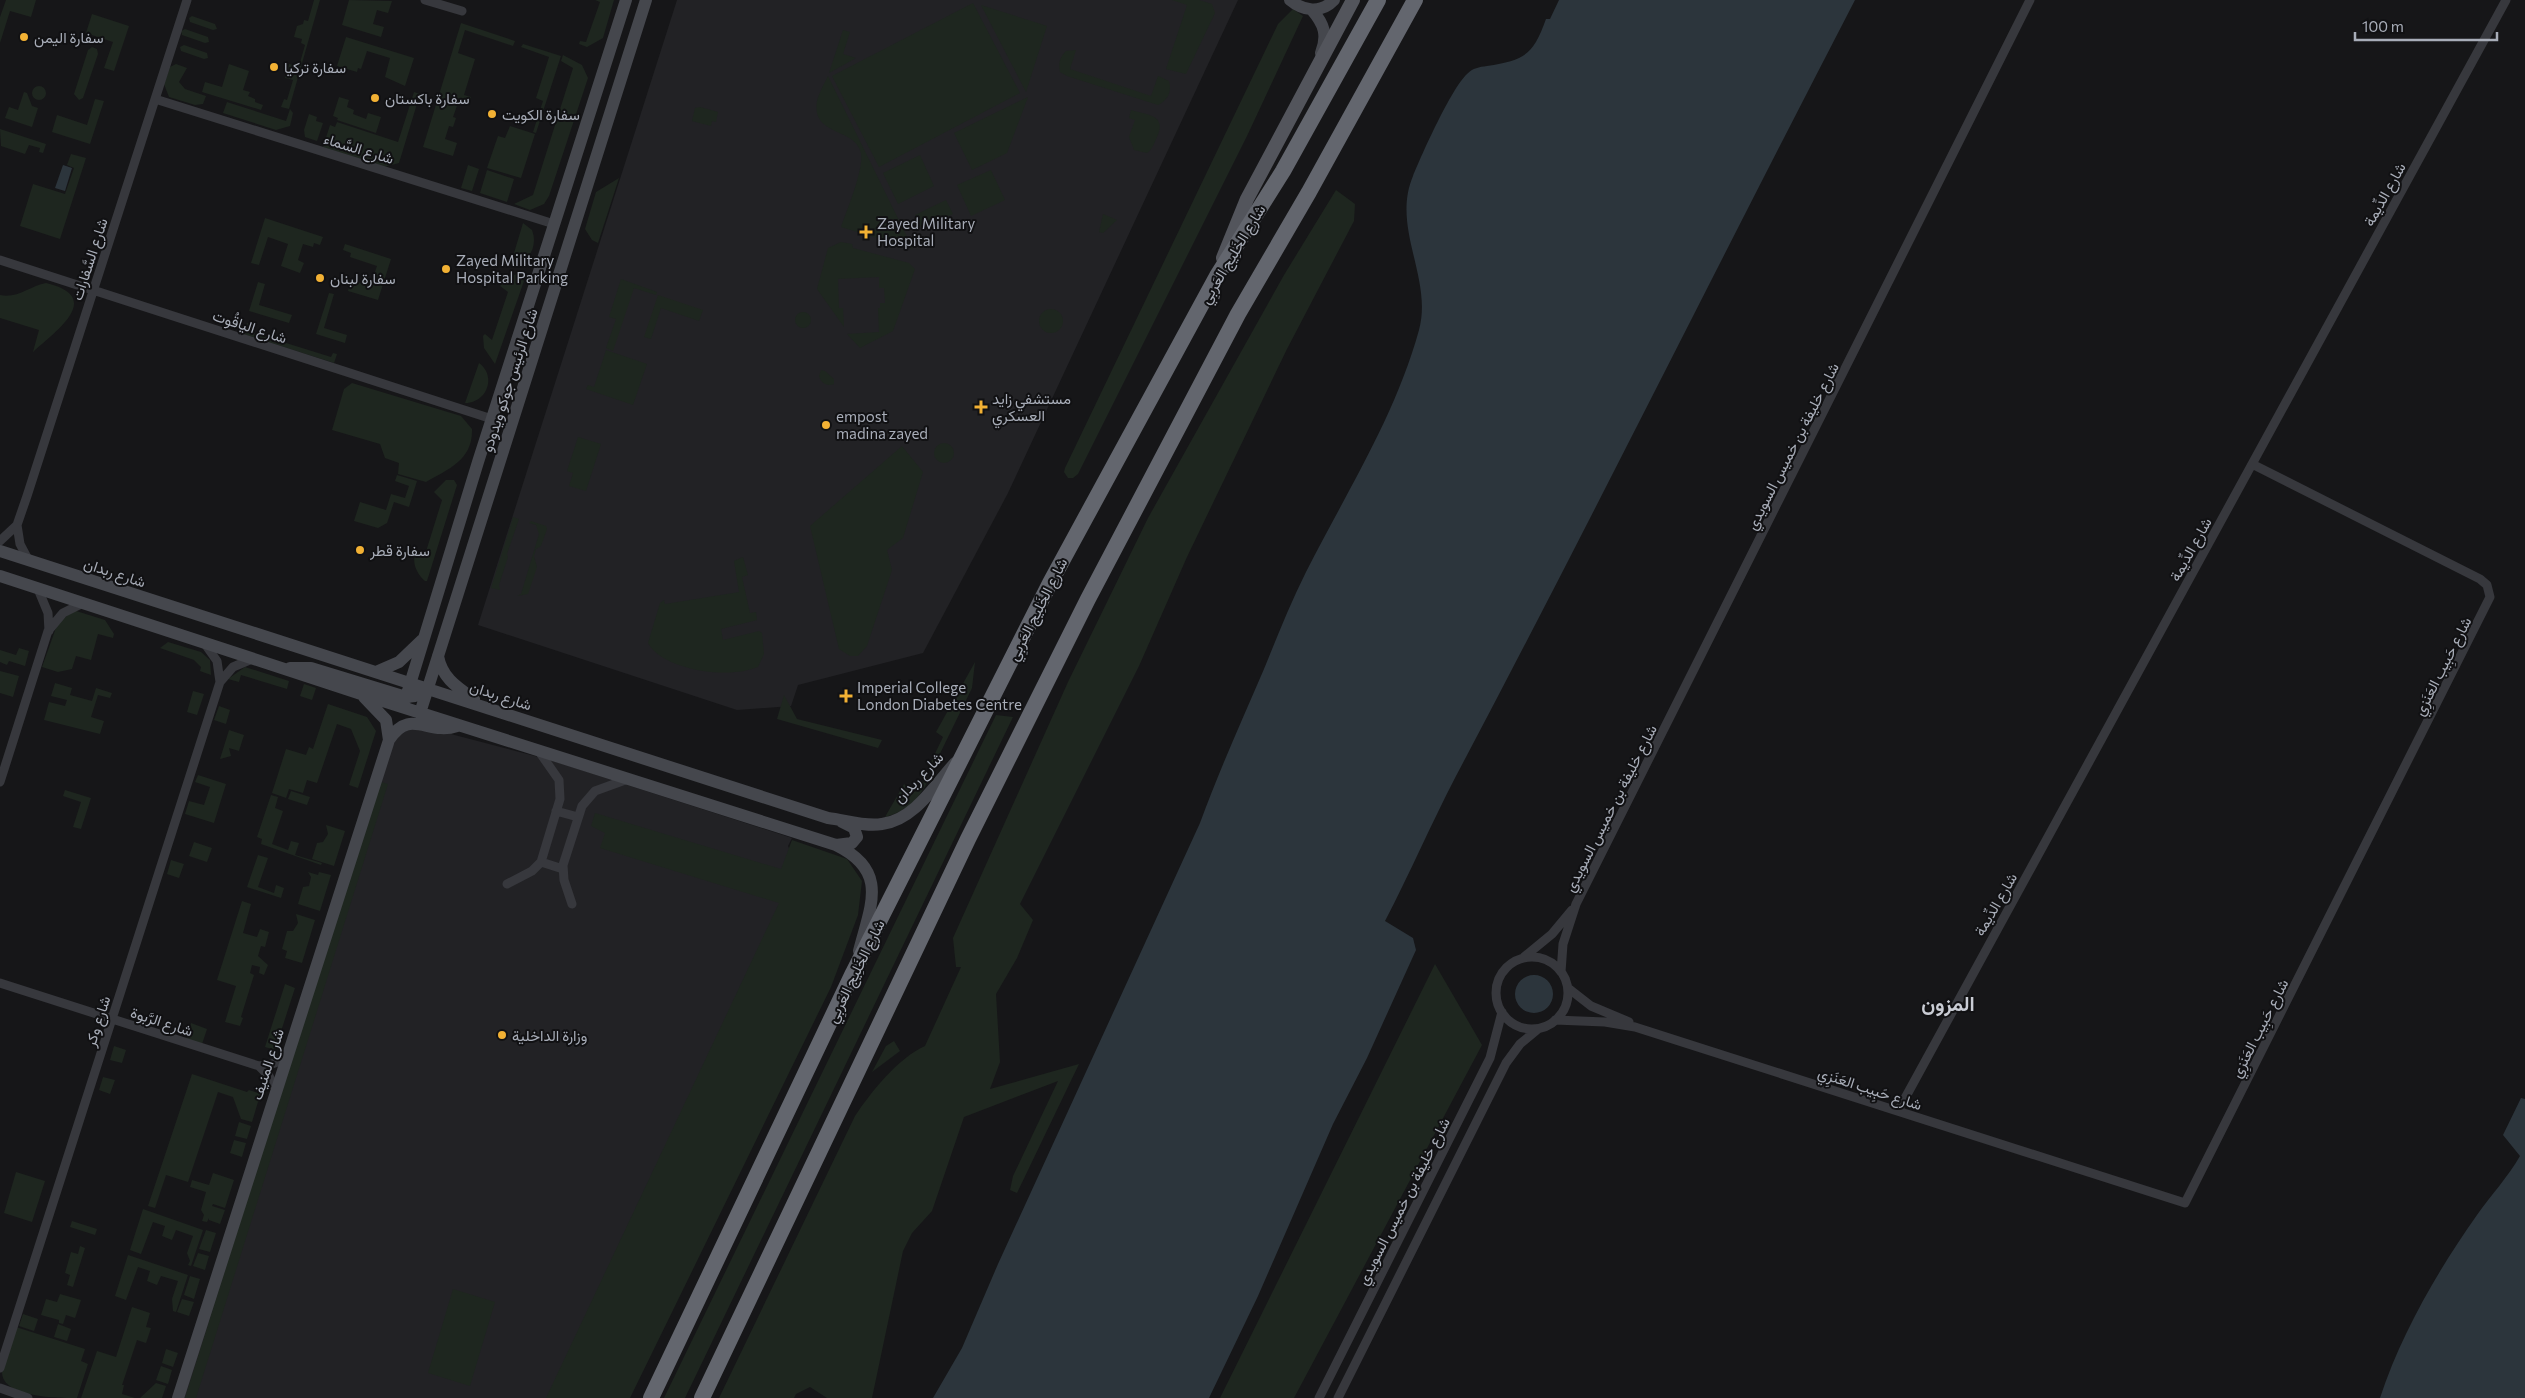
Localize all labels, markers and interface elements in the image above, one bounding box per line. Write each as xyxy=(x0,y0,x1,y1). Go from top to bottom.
scale bar xyxy=(2355,10,2498,42)
text: 100 m xyxy=(2362,17,2404,35)
place label: سفارة اليمن xyxy=(34,28,104,48)
marker: سفارة اليمن xyxy=(18,31,30,43)
place label: سفارة تركيا xyxy=(284,58,346,77)
marker: سفارة تركيا xyxy=(268,61,280,73)
place label: سفارة باكستان xyxy=(385,89,470,108)
marker: سفارة باكستان xyxy=(369,92,381,104)
place label: سفارة الكويت xyxy=(502,105,580,124)
marker: سفارة الكويت xyxy=(486,108,498,120)
street label: شارع السَّماء xyxy=(321,129,396,170)
street label: شارع الدِّيمة xyxy=(2359,159,2412,230)
street label: شارع الخَلِيج العَربِي xyxy=(1195,201,1273,309)
place label: Zayed Military Hospital xyxy=(877,214,976,249)
street label: شارع السَّفارات xyxy=(67,215,114,303)
marker: Zayed Military Hospital xyxy=(859,225,873,239)
place label: Zayed Military Hospital Parking xyxy=(456,251,568,286)
marker: Zayed Military Hospital Parking xyxy=(440,263,452,275)
place label: سفارة لبنان xyxy=(330,269,396,288)
marker: سفارة لبنان xyxy=(314,272,326,284)
street label: شارع الياقُوت xyxy=(210,305,290,349)
street label: شارع الرئيس جوكو ويدودو xyxy=(477,306,544,455)
street label: شارع خليفة بن خميس السويدي xyxy=(1742,359,1847,535)
place label: مستشفي زايد العسكري xyxy=(992,389,1071,429)
marker: مستشفي زايد العسكري xyxy=(974,400,988,414)
place label: empost madina zayed xyxy=(836,407,928,442)
marker: empost madina zayed xyxy=(820,419,832,431)
street label: شارع الدِّيمة xyxy=(2165,514,2218,585)
place label: سفارة قطر xyxy=(369,541,430,560)
marker: سفارة قطر xyxy=(354,544,366,556)
street label: شارع ربدان xyxy=(81,554,148,593)
street label: شارع الخَلِيج العَربِي xyxy=(1003,555,1075,666)
street label: شارع حَبِيب العَنَزِي xyxy=(2409,613,2479,721)
street label: شارع ربدان xyxy=(467,677,534,716)
place label: Imperial College London Diabetes Centre xyxy=(857,678,1022,713)
marker: Imperial College London Diabetes Centre xyxy=(839,689,853,703)
street label: شارع خليفة بن خميس السويدي xyxy=(1560,721,1665,897)
street label: شارع ربدان xyxy=(889,748,949,808)
street label: شارع الدِّيمة xyxy=(1970,869,2023,940)
street label: شارع الخَلِيج العَربِي xyxy=(822,916,892,1028)
street label: شارع حَبِيب العَنَزِي xyxy=(2226,975,2296,1083)
district label: المزون xyxy=(1921,991,1975,1017)
street label: شارع وكر xyxy=(80,993,117,1050)
street label: شارع الرَّبوة xyxy=(128,1002,196,1042)
street label: شارع المنيف xyxy=(247,1026,290,1103)
place label: وزارة الداخلية xyxy=(512,1026,587,1045)
marker: وزارة الداخلية xyxy=(496,1029,508,1041)
street label: شارع حَبِيب العَنَزِي xyxy=(1814,1063,1924,1118)
street label: شارع خليفة بن خميس السويدي xyxy=(1353,1114,1458,1290)

